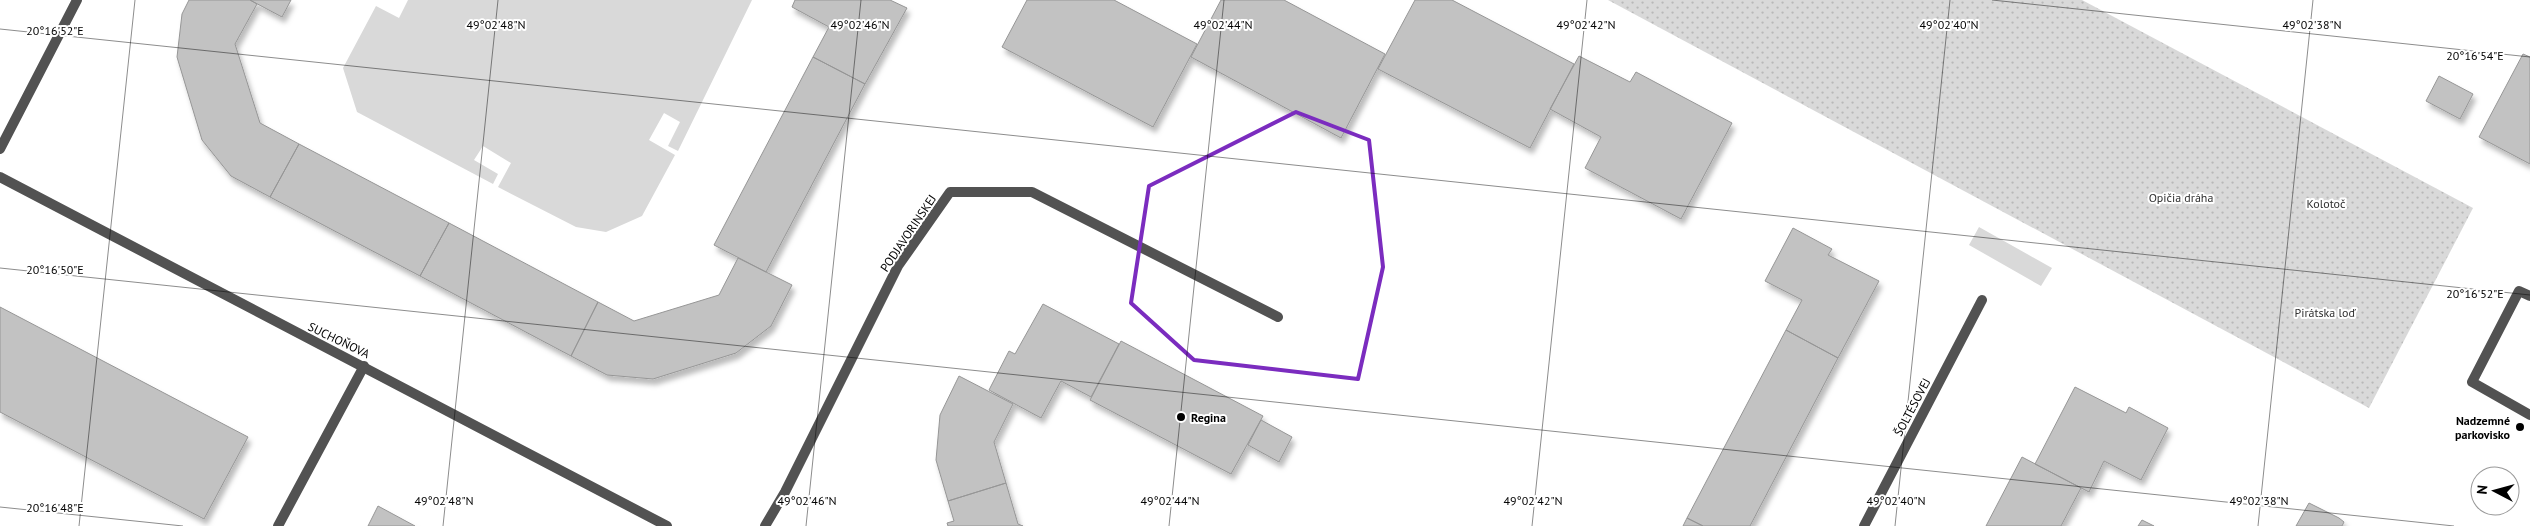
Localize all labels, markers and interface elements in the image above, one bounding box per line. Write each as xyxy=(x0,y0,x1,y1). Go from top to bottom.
text: 49°02'48"N xyxy=(466,17,526,32)
text: 49°02'46"N xyxy=(830,17,890,32)
text: 49°02'44"N xyxy=(1193,17,1253,32)
text: 49°02'42"N xyxy=(1556,17,1616,32)
text: 49°02'40"N xyxy=(1919,17,1979,32)
text: 49°02'38"N xyxy=(2282,17,2342,32)
text: 20°16'52"E xyxy=(26,23,84,38)
text: 20°16'54"E xyxy=(2446,48,2504,63)
park label: Opičia dráha xyxy=(2149,190,2213,205)
street label: PODJAVORINSKEJ xyxy=(877,192,939,274)
park label: Kolotoč xyxy=(2307,196,2346,211)
text: 20°16'50"E xyxy=(26,262,84,277)
text: 20°16'52"E xyxy=(2446,286,2504,301)
park label: Pirátska loď xyxy=(2295,305,2356,320)
street label: SUCHOŇOVA xyxy=(306,319,372,361)
street label: ŠOLTÉSOVEJ xyxy=(1890,375,1934,439)
place label: Regina xyxy=(1191,410,1226,425)
marker: Regina xyxy=(1175,411,1187,423)
place label: Nadzemné parkovisko xyxy=(2455,413,2511,442)
marker: Nadzemné parkovisko xyxy=(2514,421,2526,433)
north arrow xyxy=(2470,466,2520,516)
text: N xyxy=(2473,484,2492,495)
text: 49°02'48"N xyxy=(414,493,474,508)
text: 49°02'46"N xyxy=(777,493,837,508)
text: 49°02'44"N xyxy=(1140,493,1200,508)
text: 49°02'42"N xyxy=(1503,493,1563,508)
text: 49°02'40"N xyxy=(1866,493,1926,508)
text: 49°02'38"N xyxy=(2229,493,2289,508)
text: 20°16'48"E xyxy=(26,500,84,515)

